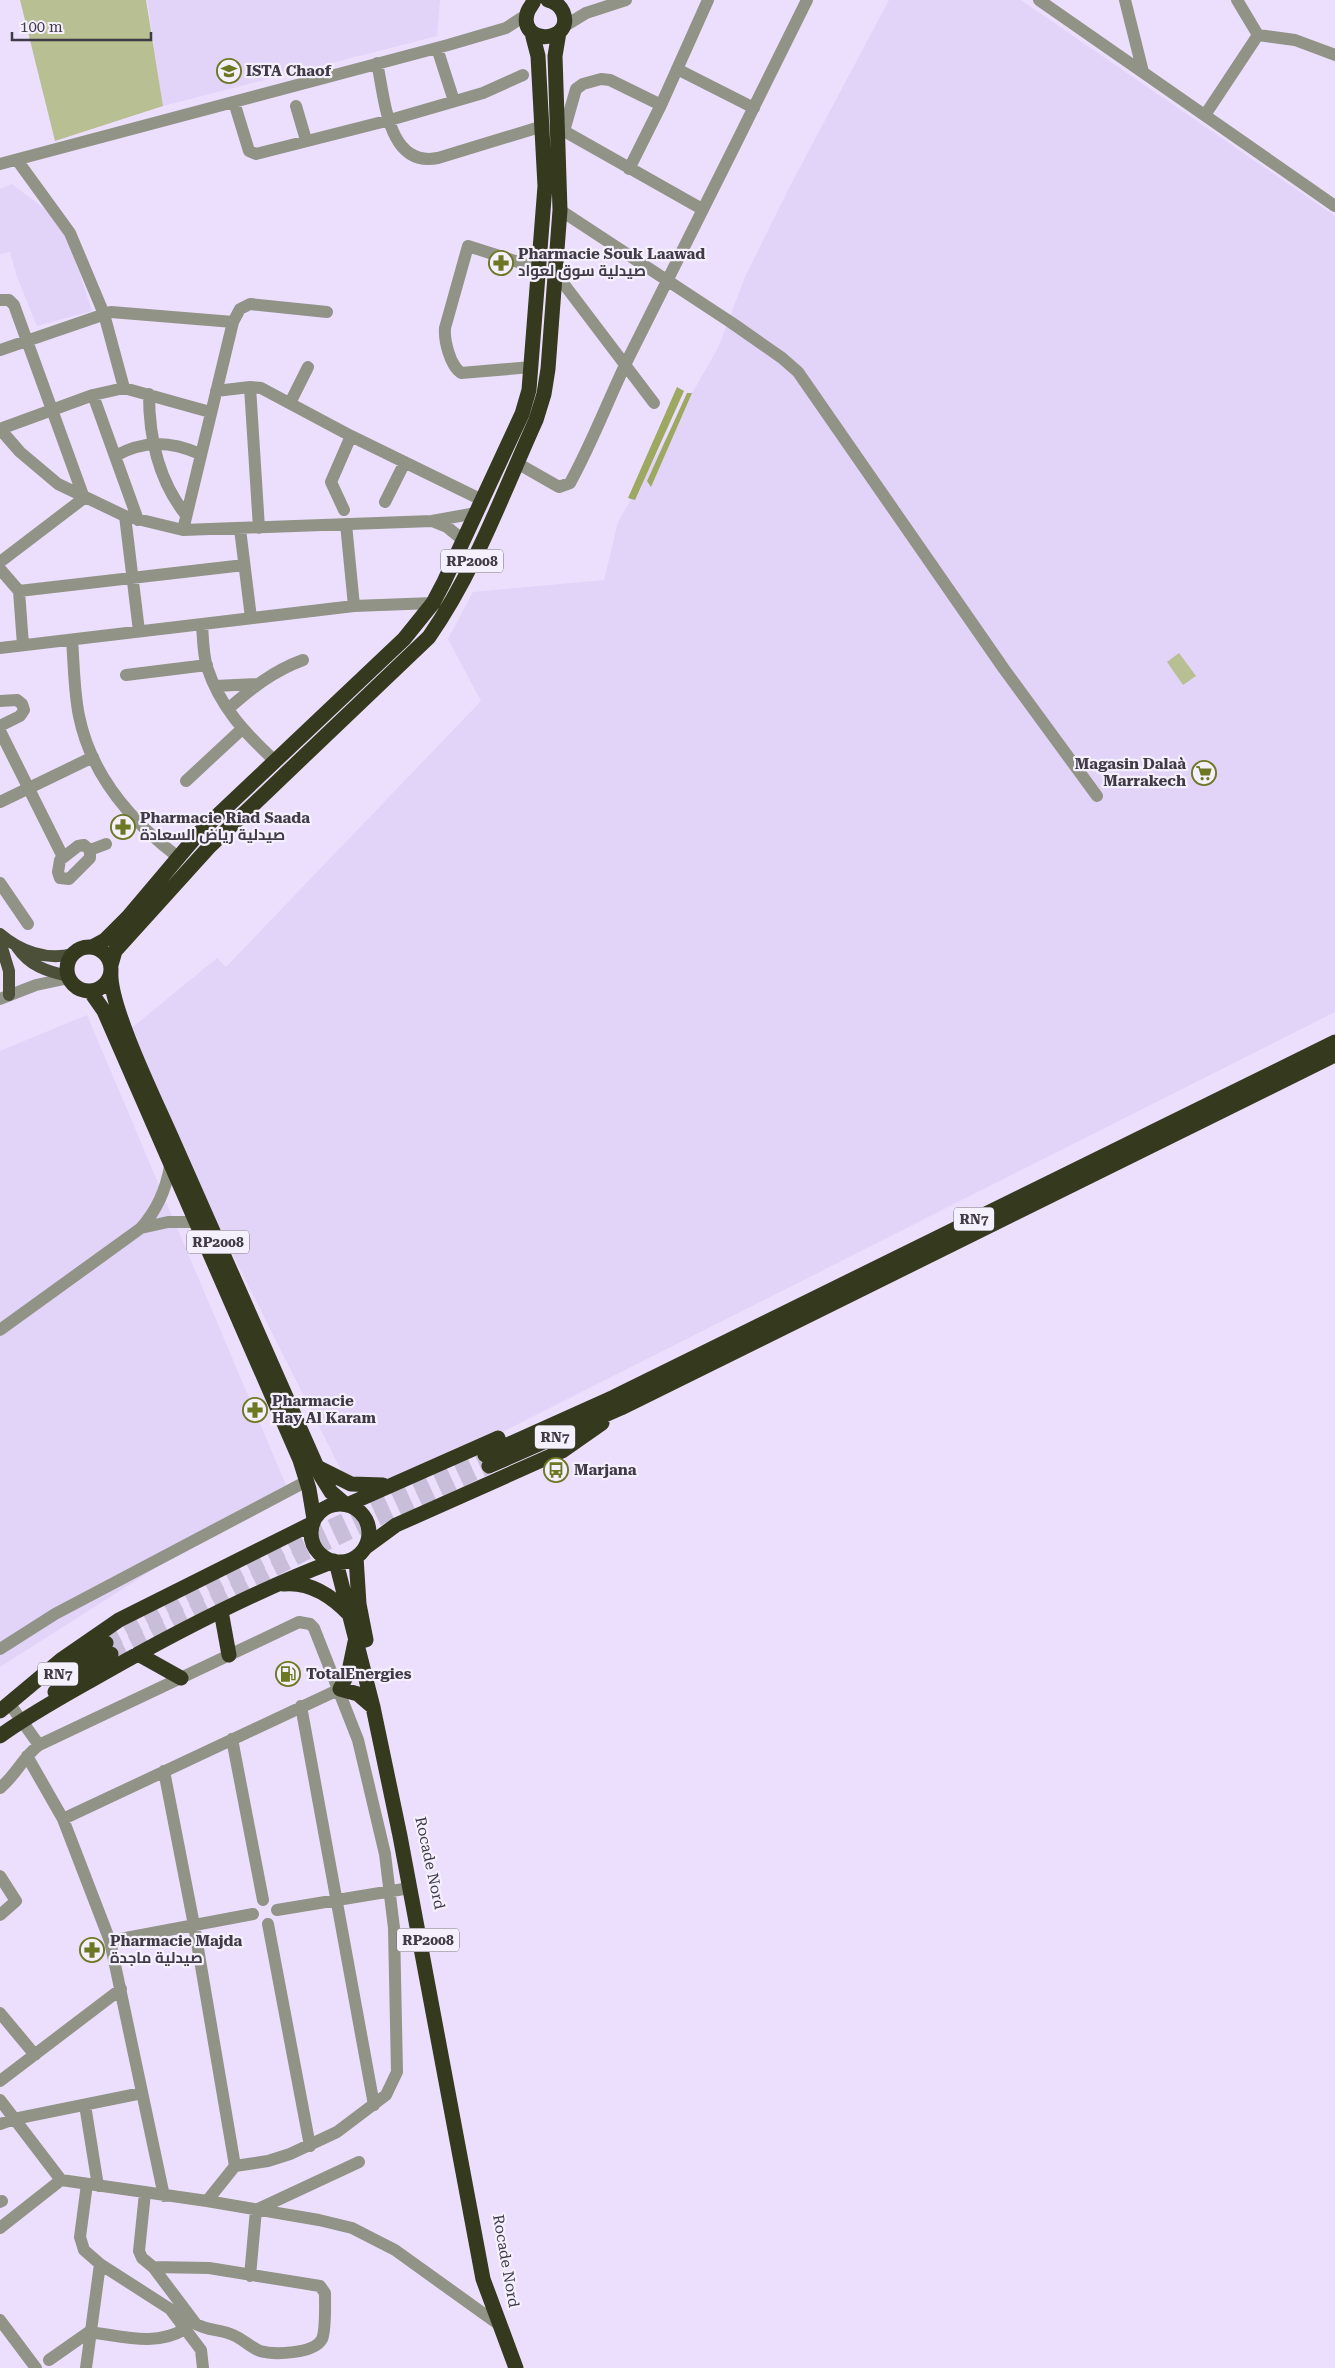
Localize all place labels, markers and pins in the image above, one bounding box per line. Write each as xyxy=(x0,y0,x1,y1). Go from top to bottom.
school or university icon: ISTA Chaof xyxy=(216,58,242,84)
place label: ISTA Chaof xyxy=(246,62,332,80)
place label: Pharmacie Souk Laawad صيدلية سوق لعواد xyxy=(518,245,705,280)
pharmacy icon: Pharmacie Souk Laawad صيدلية سوق لعواد xyxy=(488,250,514,276)
place label: Magasin Dalaà Marrakech xyxy=(1075,755,1186,790)
supermarket icon: Magasin Dalaà Marrakech xyxy=(1191,760,1217,786)
place label: Pharmacie Riad Saada صيدلية رياض السعادة xyxy=(140,809,310,844)
pharmacy icon: Pharmacie Riad Saada صيدلية رياض السعادة xyxy=(110,814,136,840)
place label: Pharmacie Hay Al Karam xyxy=(272,1392,376,1427)
pharmacy icon: Pharmacie Hay Al Karam xyxy=(242,1397,268,1423)
bus stop icon: Marjana xyxy=(543,1457,569,1483)
place label: Marjana xyxy=(574,1461,637,1479)
fuel station icon: TotalEnergies xyxy=(275,1661,301,1687)
place label: TotalEnergies xyxy=(306,1665,412,1683)
place label: Pharmacie Majda صيدلية ماجدة xyxy=(110,1932,243,1967)
pharmacy icon: Pharmacie Majda صيدلية ماجدة xyxy=(79,1937,105,1963)

